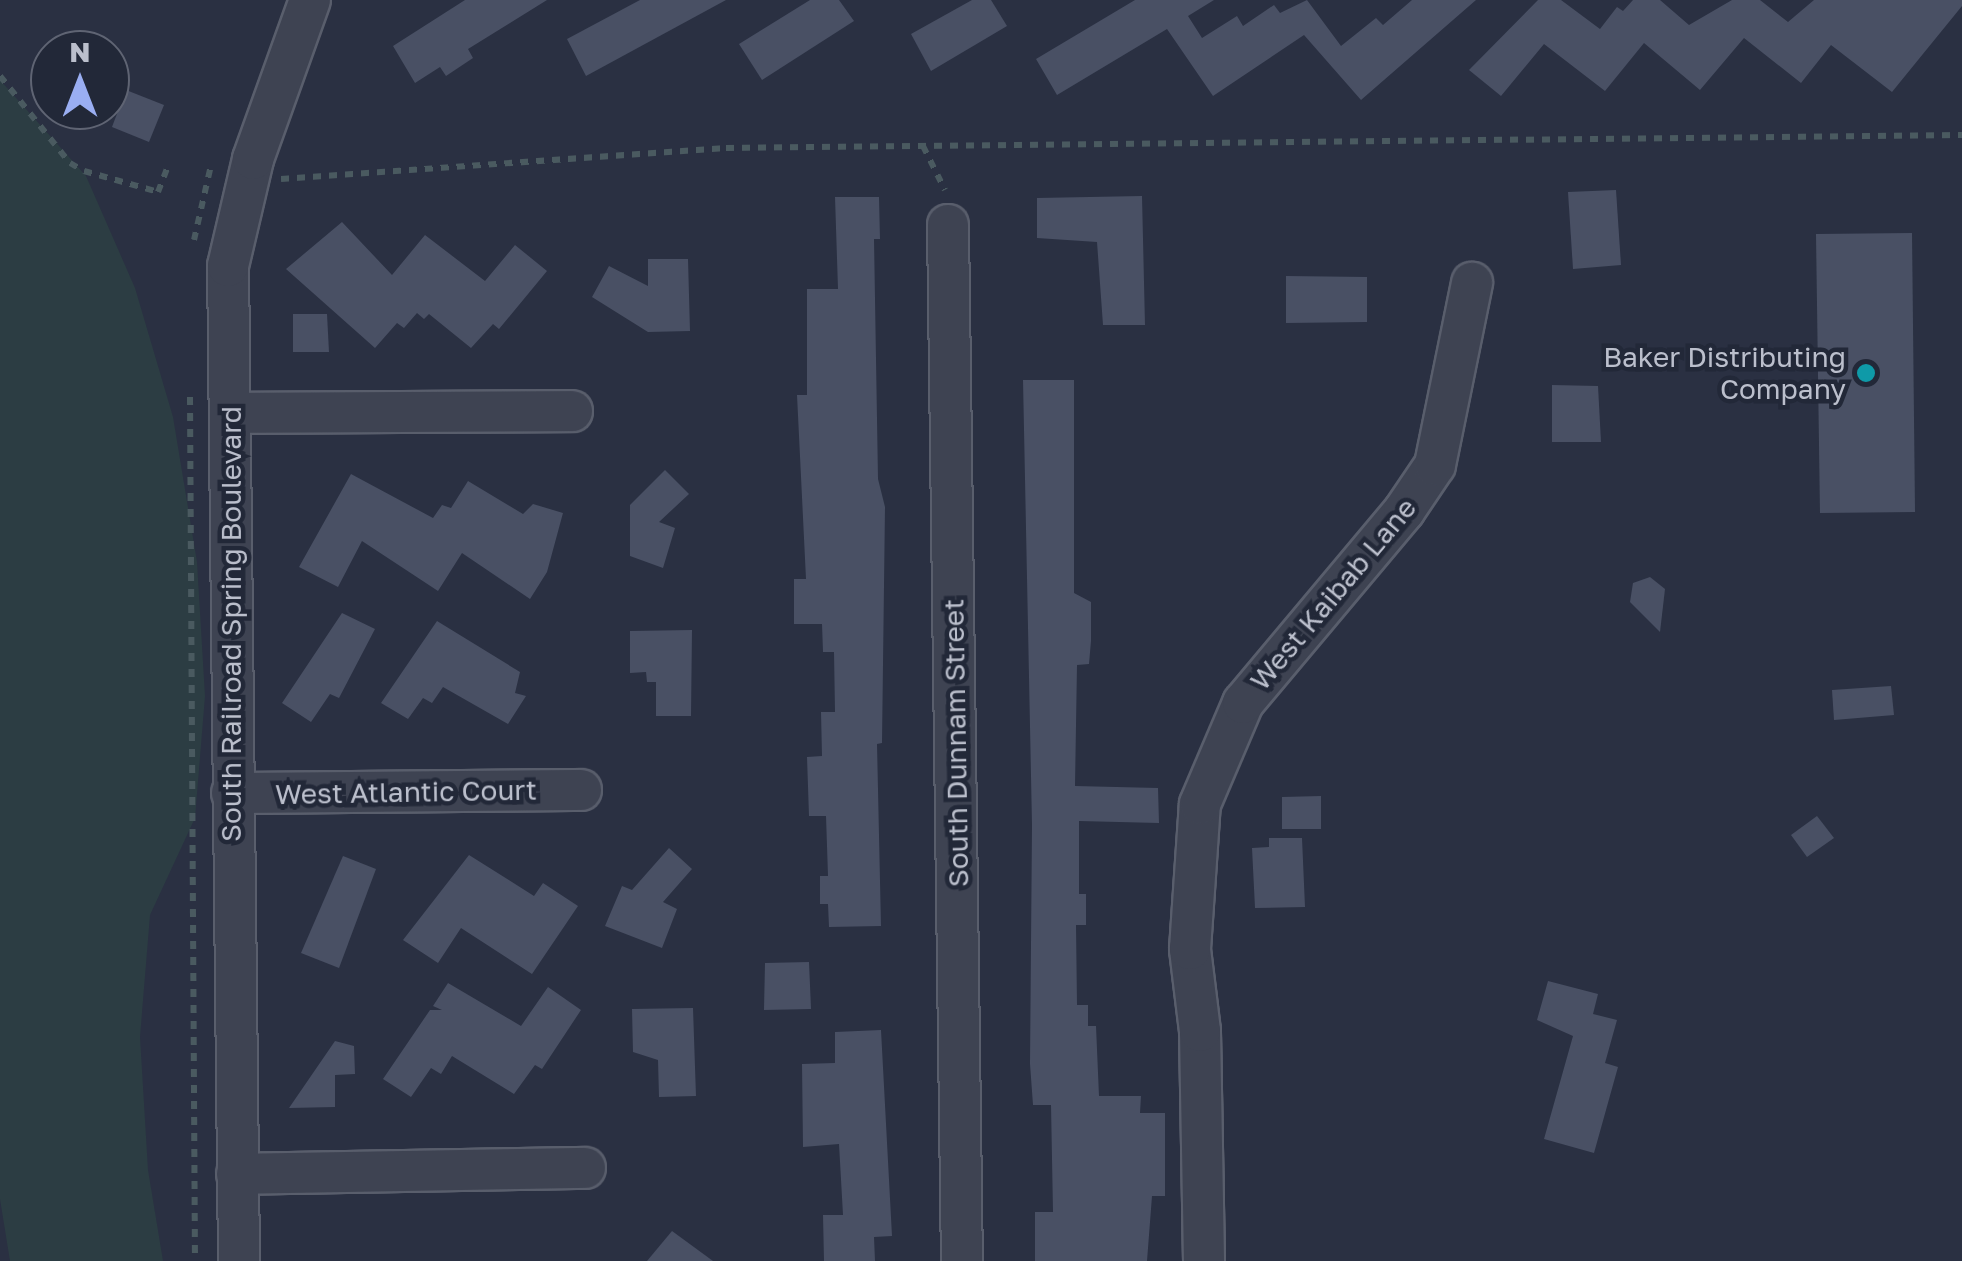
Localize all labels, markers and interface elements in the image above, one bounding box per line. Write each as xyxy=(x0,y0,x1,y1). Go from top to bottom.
north arrow xyxy=(30,30,130,130)
text: N xyxy=(69,35,91,68)
place label: Baker Distributing Company xyxy=(1603,340,1846,406)
marker: Baker Distributing Company xyxy=(1855,362,1877,384)
street label: South Railroad Spring Boulevard xyxy=(214,406,248,842)
street label: West Kaibab Lane xyxy=(1243,491,1423,697)
street label: South Dunnam Street xyxy=(937,598,975,888)
street label: West Atlantic Court xyxy=(275,773,537,811)

